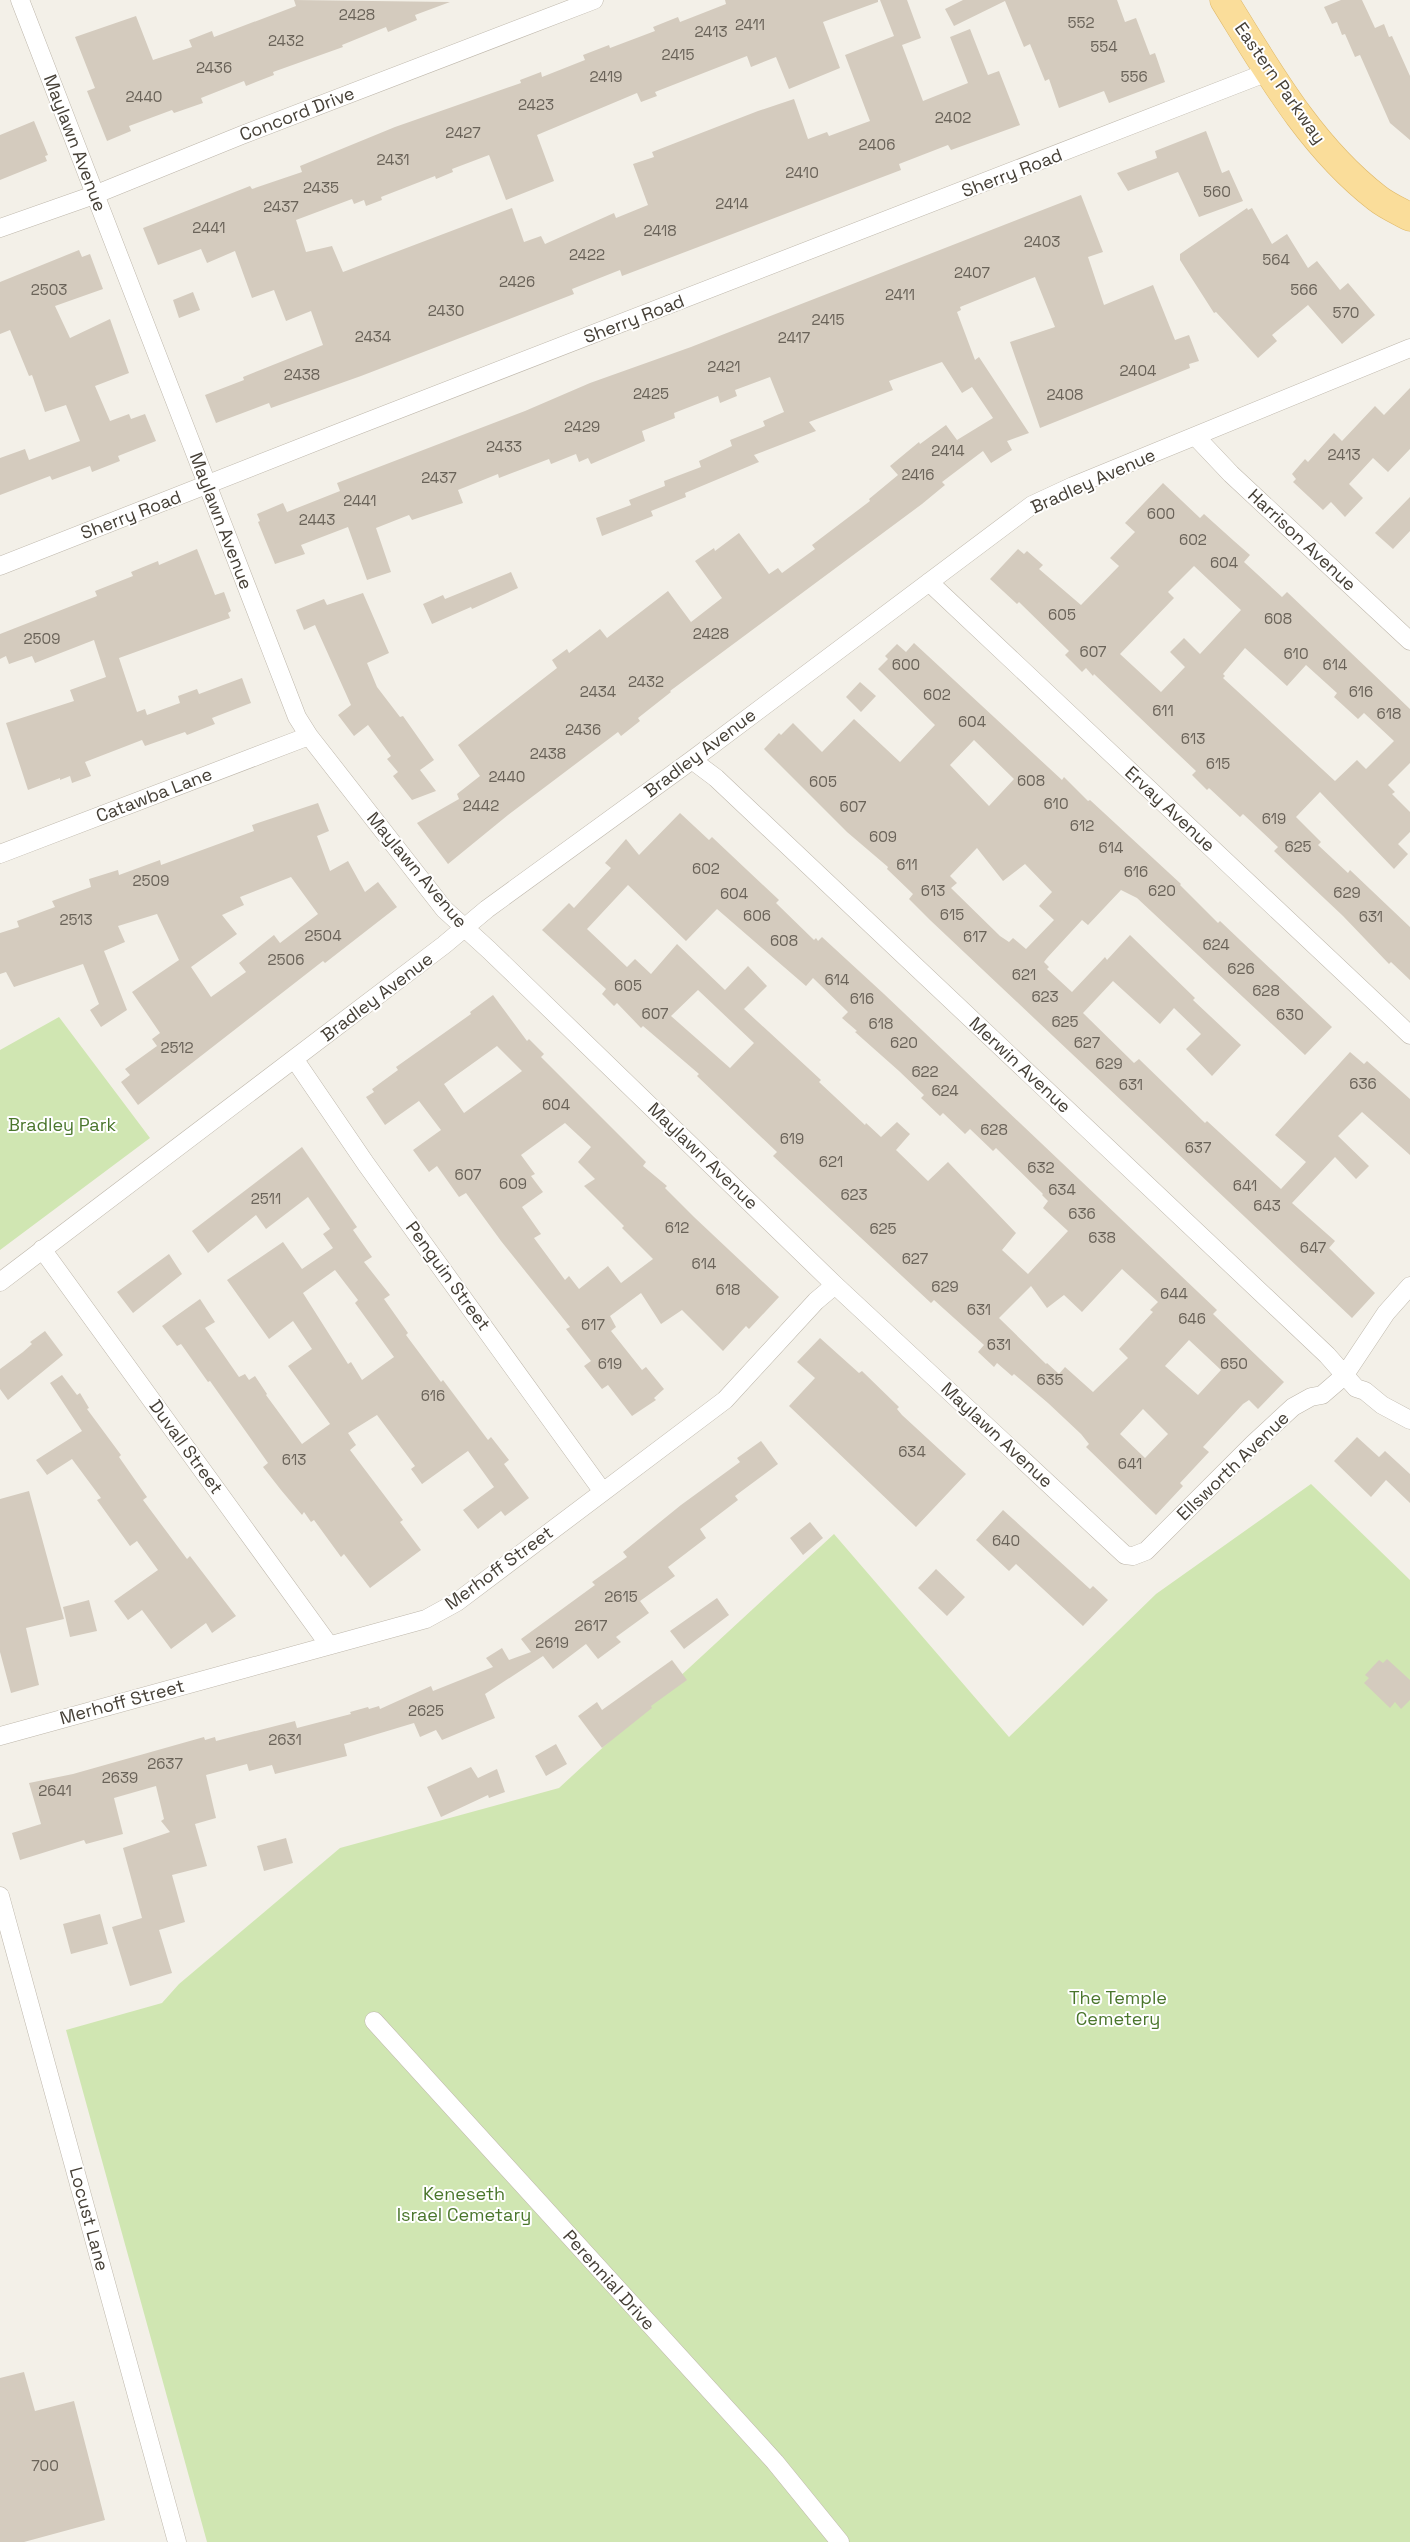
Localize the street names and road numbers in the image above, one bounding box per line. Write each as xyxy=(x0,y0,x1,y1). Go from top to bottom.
street label: Eastern Parkway xyxy=(1230,17,1331,148)
street label: Maylawn Avenue xyxy=(39,71,112,214)
street label: Concord Drive xyxy=(236,81,358,146)
street label: Sherry Road xyxy=(958,143,1065,202)
street label: Sherry Road xyxy=(580,289,687,348)
street label: Bradley Avenue xyxy=(1027,443,1159,518)
street label: Maylawn Avenue xyxy=(185,449,258,592)
street label: Harrison Avenue xyxy=(1243,484,1361,596)
street label: Sherry Road xyxy=(77,485,184,544)
street label: Bradley Avenue xyxy=(639,703,760,802)
street label: Ervay Avenue xyxy=(1120,761,1220,856)
street label: Catawba Lane xyxy=(92,762,215,827)
street label: Maylawn Avenue xyxy=(362,807,473,932)
street label: Bradley Avenue xyxy=(316,947,437,1046)
street label: Merwin Avenue xyxy=(965,1012,1076,1118)
street label: Maylawn Avenue xyxy=(643,1097,763,1214)
street label: Penguin Street xyxy=(401,1216,496,1335)
street label: Maylawn Avenue xyxy=(937,1377,1058,1492)
street label: Duvall Street xyxy=(144,1395,228,1498)
street label: Ellsworth Avenue xyxy=(1172,1406,1294,1525)
street label: Merhoff Street xyxy=(440,1521,557,1615)
street label: Merhoff Street xyxy=(57,1674,187,1729)
street label: Locust Lane xyxy=(65,2164,114,2273)
street label: Perennial Drive xyxy=(558,2225,661,2335)

